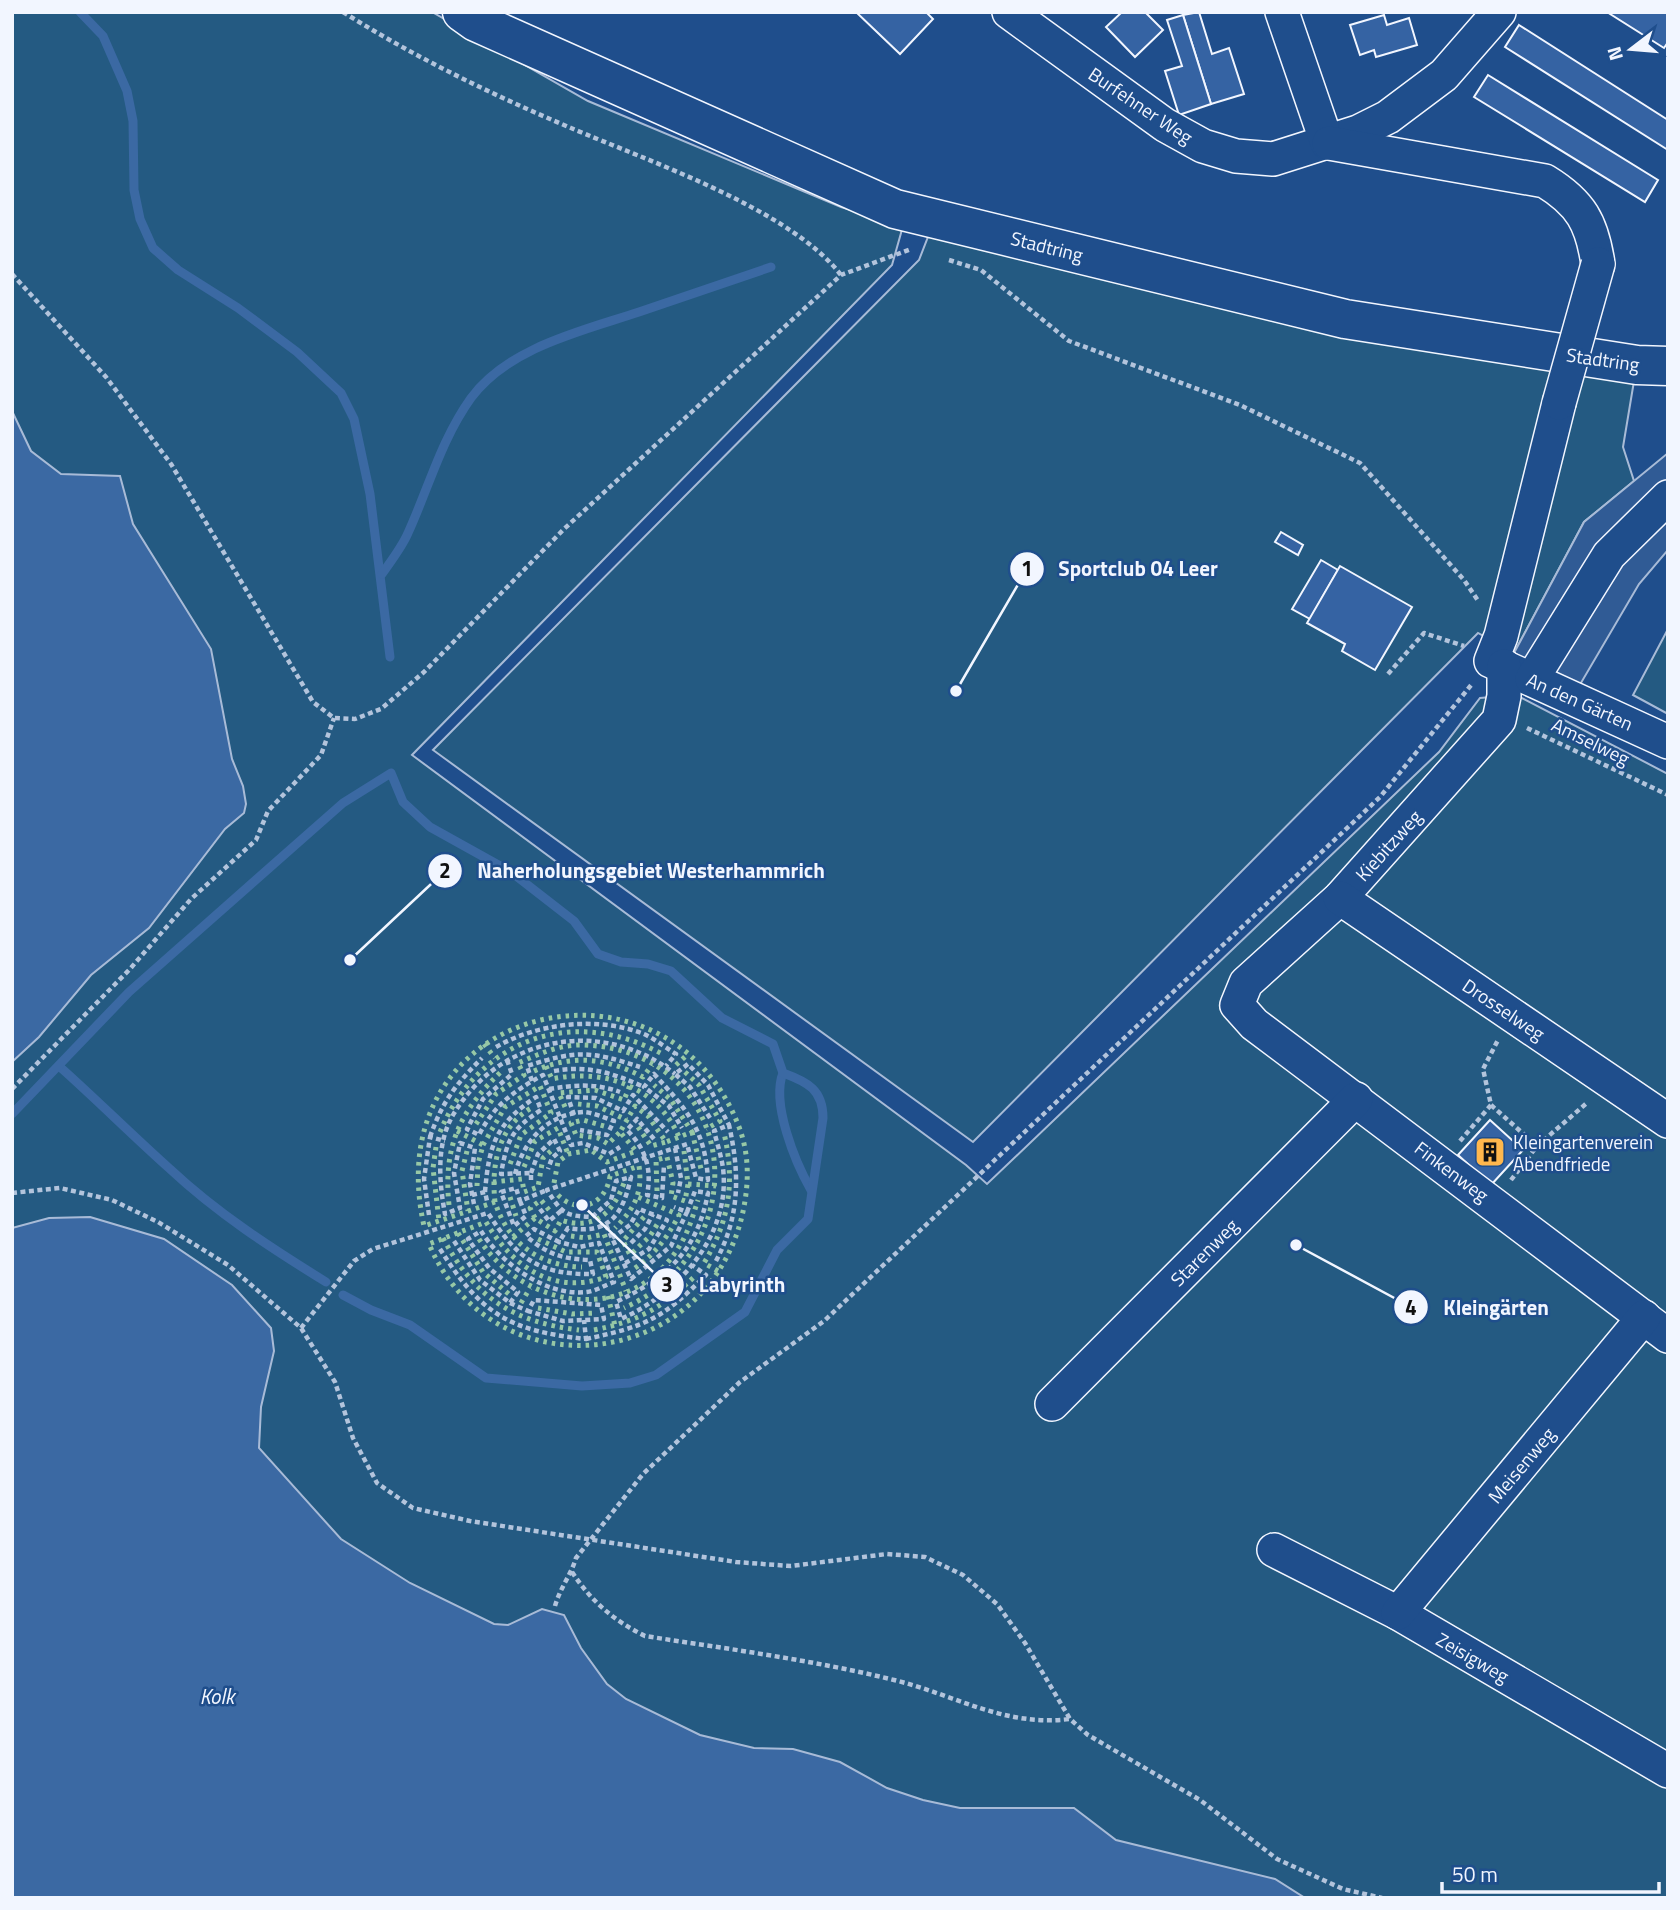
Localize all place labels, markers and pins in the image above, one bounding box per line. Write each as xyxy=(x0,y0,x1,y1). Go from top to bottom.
callout: Sportclub 04 Leer xyxy=(1010,548,1232,590)
callout: Naherholungsgebiet Westerhammrich xyxy=(428,850,838,892)
place label: Kleingartenverein Abendfriede xyxy=(1513,1127,1653,1178)
building icon: Kleingartenverein Abendfriede xyxy=(1473,1135,1507,1169)
callout: Labyrinth xyxy=(649,1264,799,1306)
callout: Kleingärten xyxy=(1394,1286,1562,1328)

